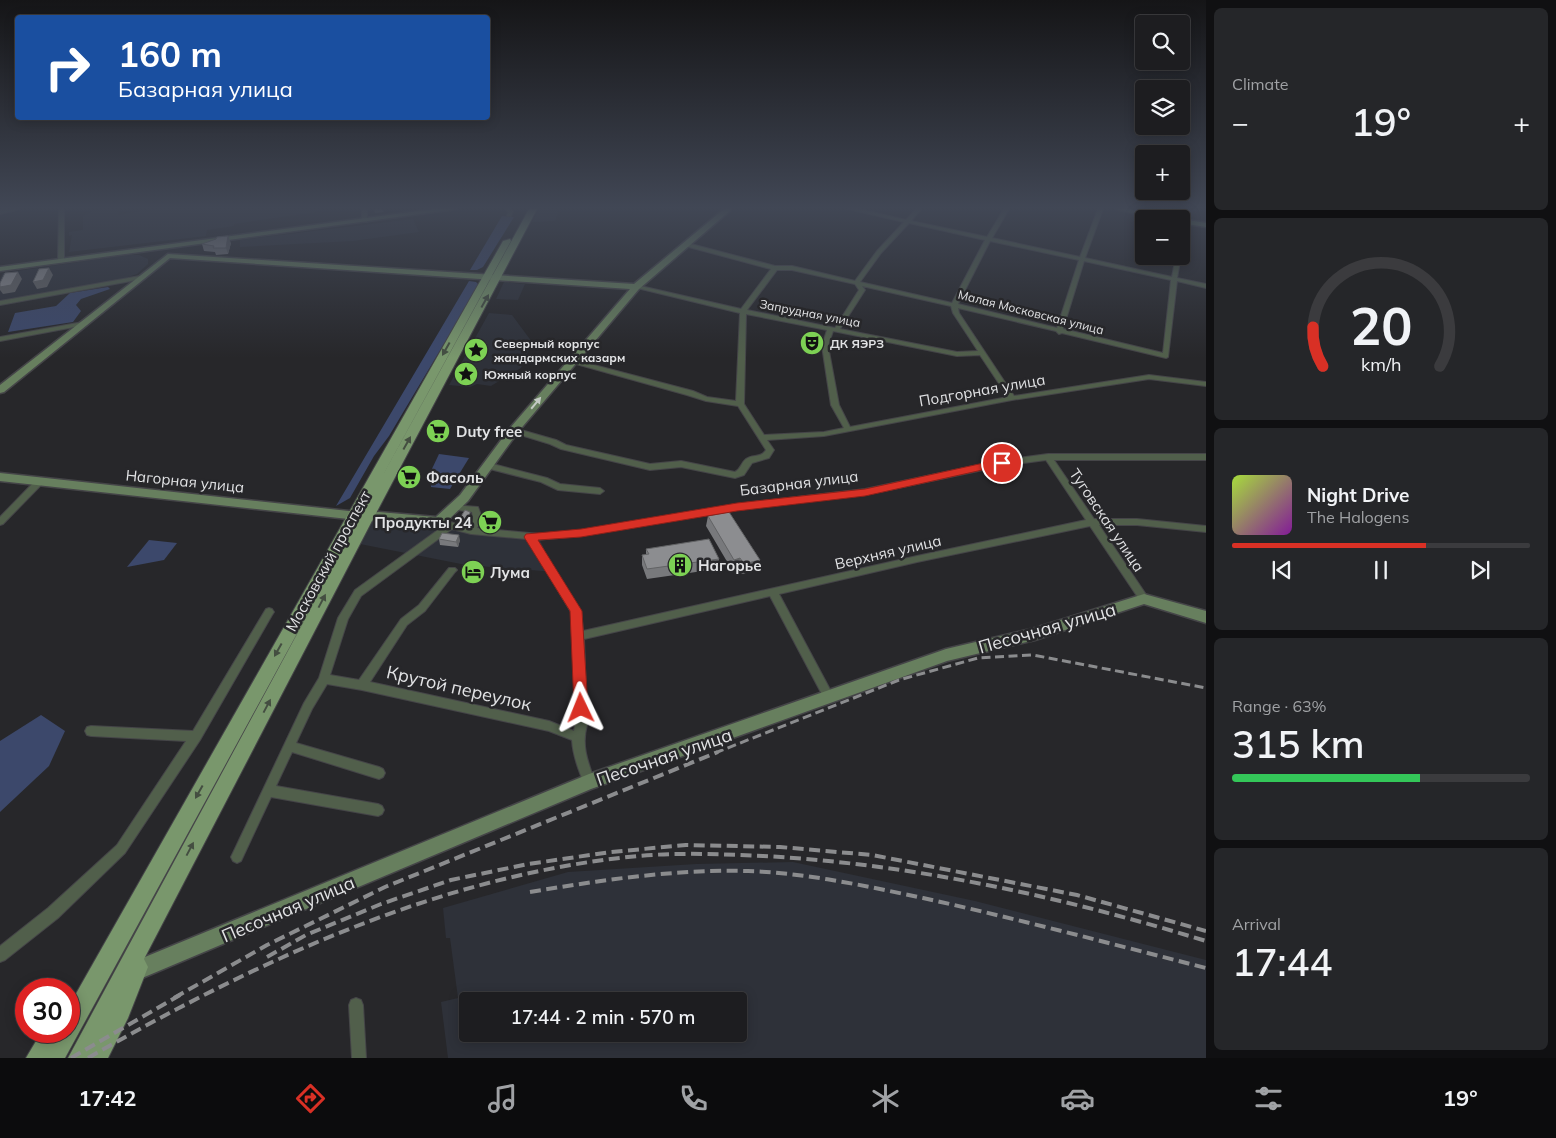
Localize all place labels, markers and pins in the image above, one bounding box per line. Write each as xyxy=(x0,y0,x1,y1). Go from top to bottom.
theatre icon: ДК ЯЭРЗ xyxy=(799,330,825,356)
place label: Северный корпус жандармских казарм xyxy=(493,336,625,365)
place label: ДК ЯЭРЗ xyxy=(830,336,884,351)
place icon: Северный корпус жандармских казарм xyxy=(463,337,489,363)
place icon: Южный корпус xyxy=(453,361,479,387)
place label: Южный корпус xyxy=(484,367,577,382)
supermarket icon: Duty free xyxy=(425,418,451,444)
place label: Duty free xyxy=(456,422,522,441)
pin xyxy=(981,442,1023,484)
supermarket icon: Фасоль xyxy=(396,464,422,490)
place label: Фасоль xyxy=(426,468,483,487)
supermarket icon: Продукты 24 xyxy=(477,509,503,535)
place label: Продукты 24 xyxy=(374,513,472,532)
building icon: Нагорье xyxy=(667,552,693,578)
place label: Нагорье xyxy=(698,556,762,575)
hotel icon: Лума xyxy=(460,559,486,585)
place label: Лума xyxy=(490,563,530,582)

